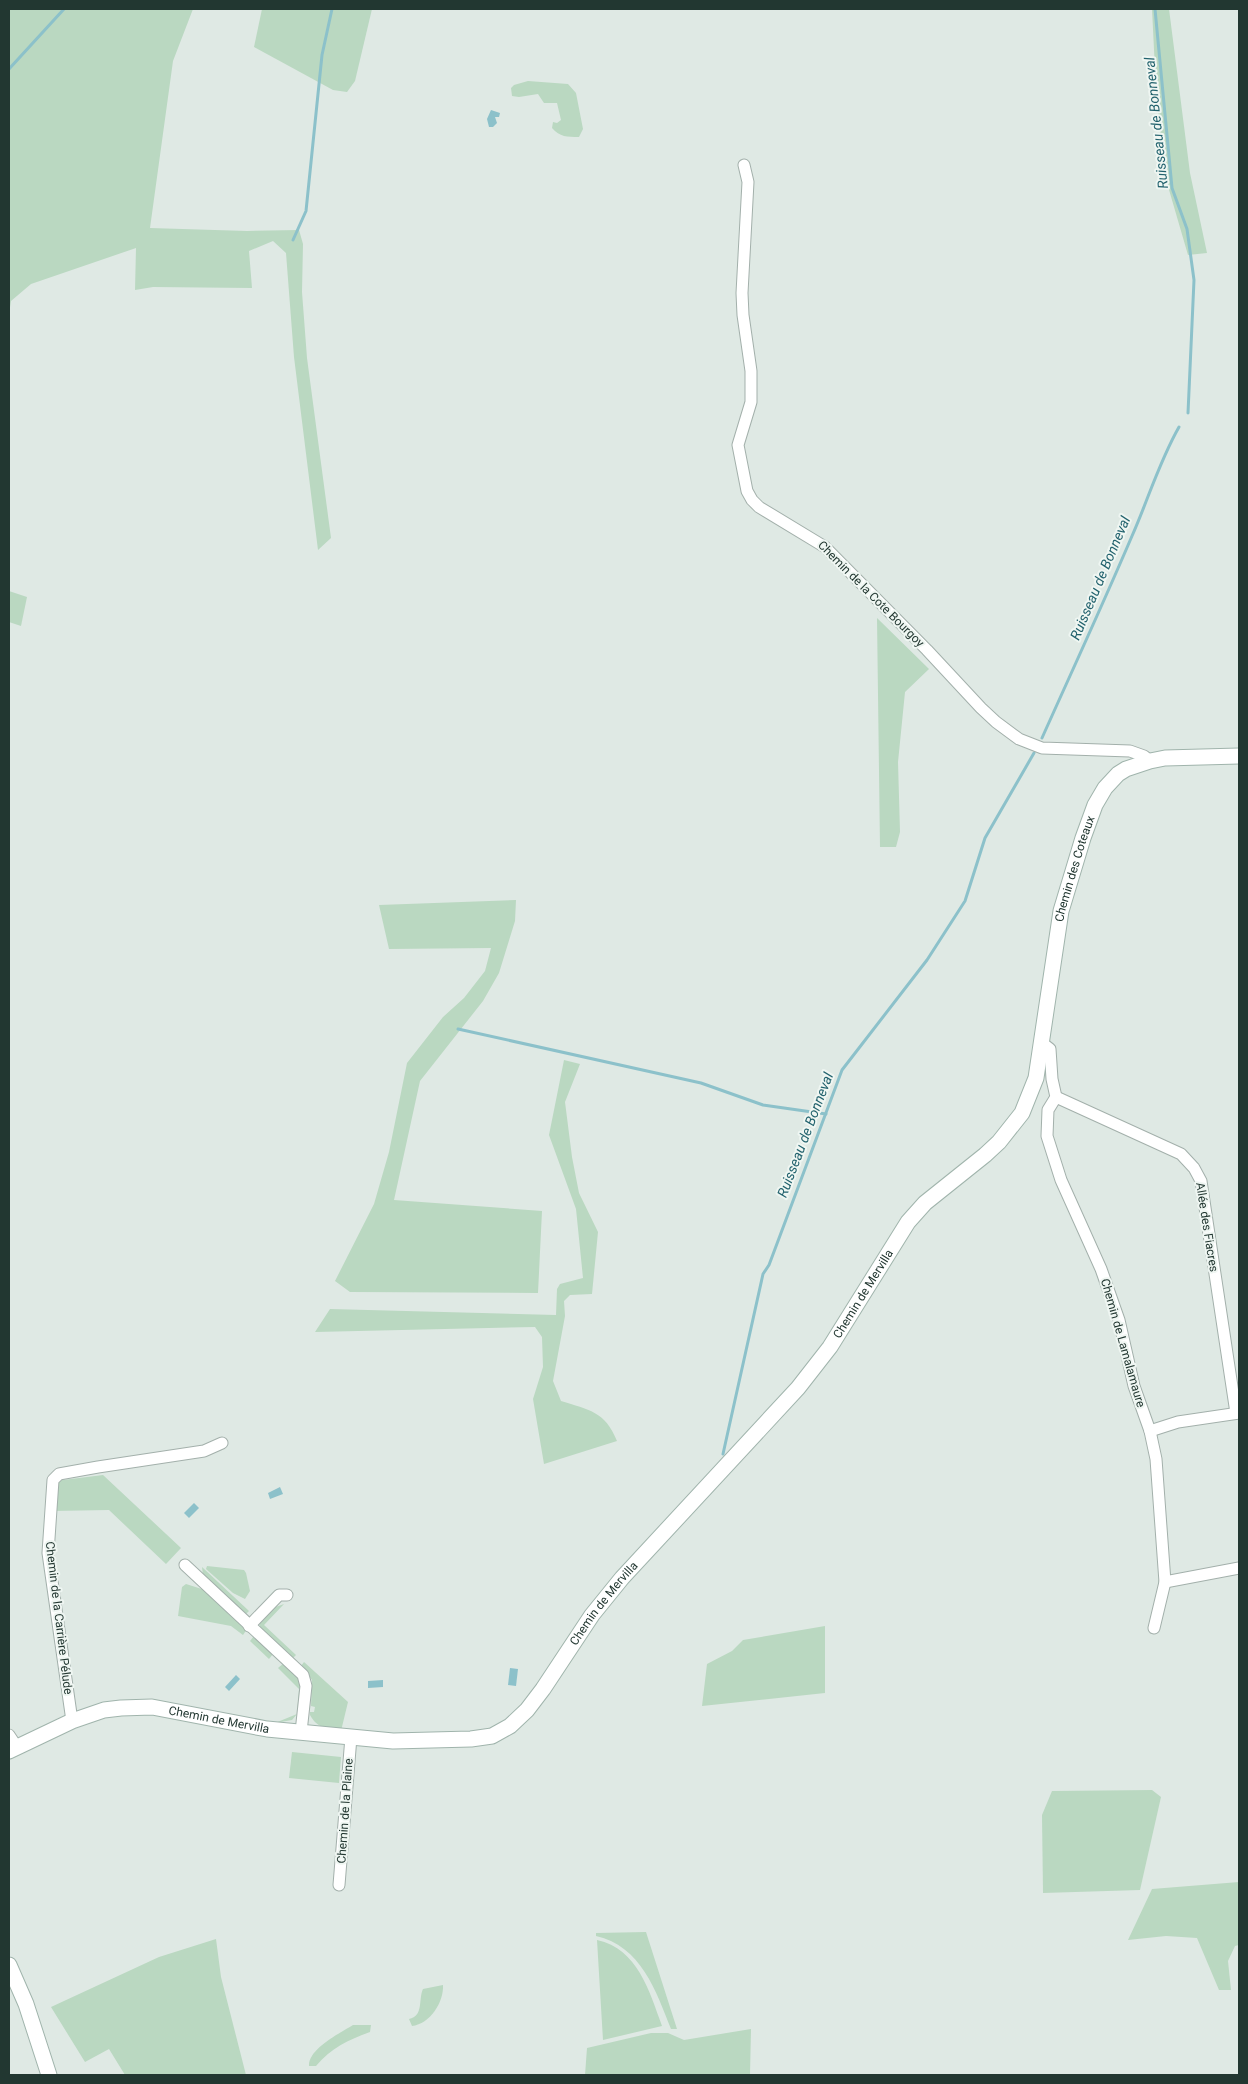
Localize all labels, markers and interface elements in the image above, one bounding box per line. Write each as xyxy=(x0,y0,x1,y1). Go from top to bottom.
water label: Ruisseau de Bonneval xyxy=(1141,56,1171,190)
water label: Ruisseau de Bonneval xyxy=(1067,513,1134,642)
street label: Chemin de la Cote Bourgoy xyxy=(815,538,927,650)
street label: Chemin des Coteaux xyxy=(1052,814,1098,923)
water label: Ruisseau de Bonneval xyxy=(774,1070,836,1200)
street label: Allée des Fiacres xyxy=(1193,1181,1221,1273)
street label: Chemin de Mervilla xyxy=(830,1247,896,1341)
street label: Chemin de Lamalamaure xyxy=(1098,1277,1148,1409)
street label: Chemin de la Carrière Pélude xyxy=(43,1541,75,1695)
street label: Chemin de Mervilla xyxy=(567,1559,641,1648)
street label: Chemin de Mervilla xyxy=(168,1703,271,1736)
street label: Chemin de la Plaine xyxy=(334,1758,356,1864)

